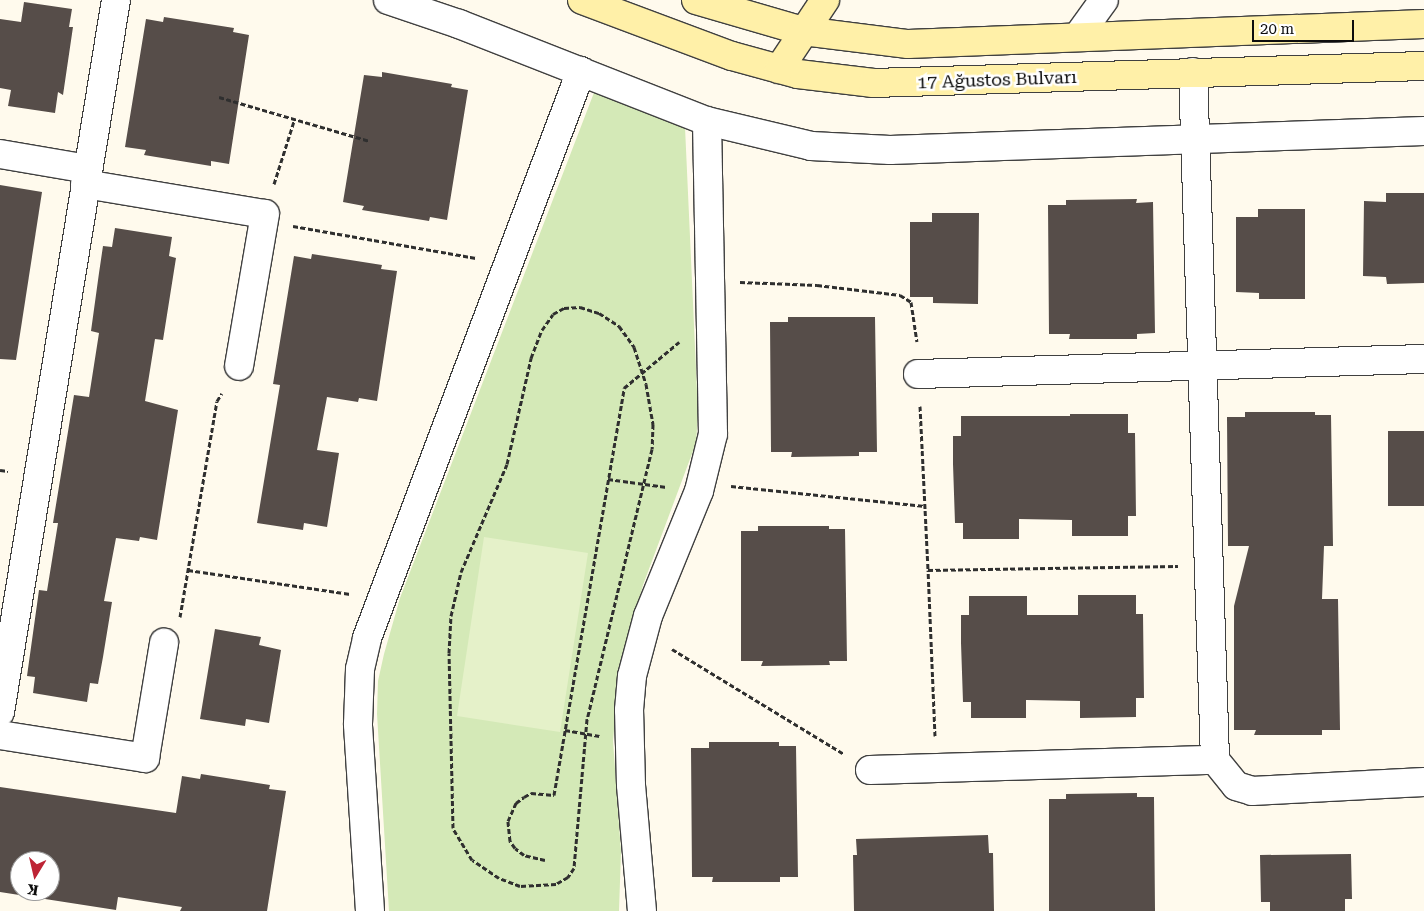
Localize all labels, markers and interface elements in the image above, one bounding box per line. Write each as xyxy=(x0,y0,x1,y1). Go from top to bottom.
scale bar xyxy=(1254,10,1356,42)
text: 20 m xyxy=(1260,20,1294,38)
street label: 17 Ağustos Bulvarı xyxy=(917,66,1077,94)
north arrow xyxy=(10,851,60,901)
text: K xyxy=(26,881,40,899)

